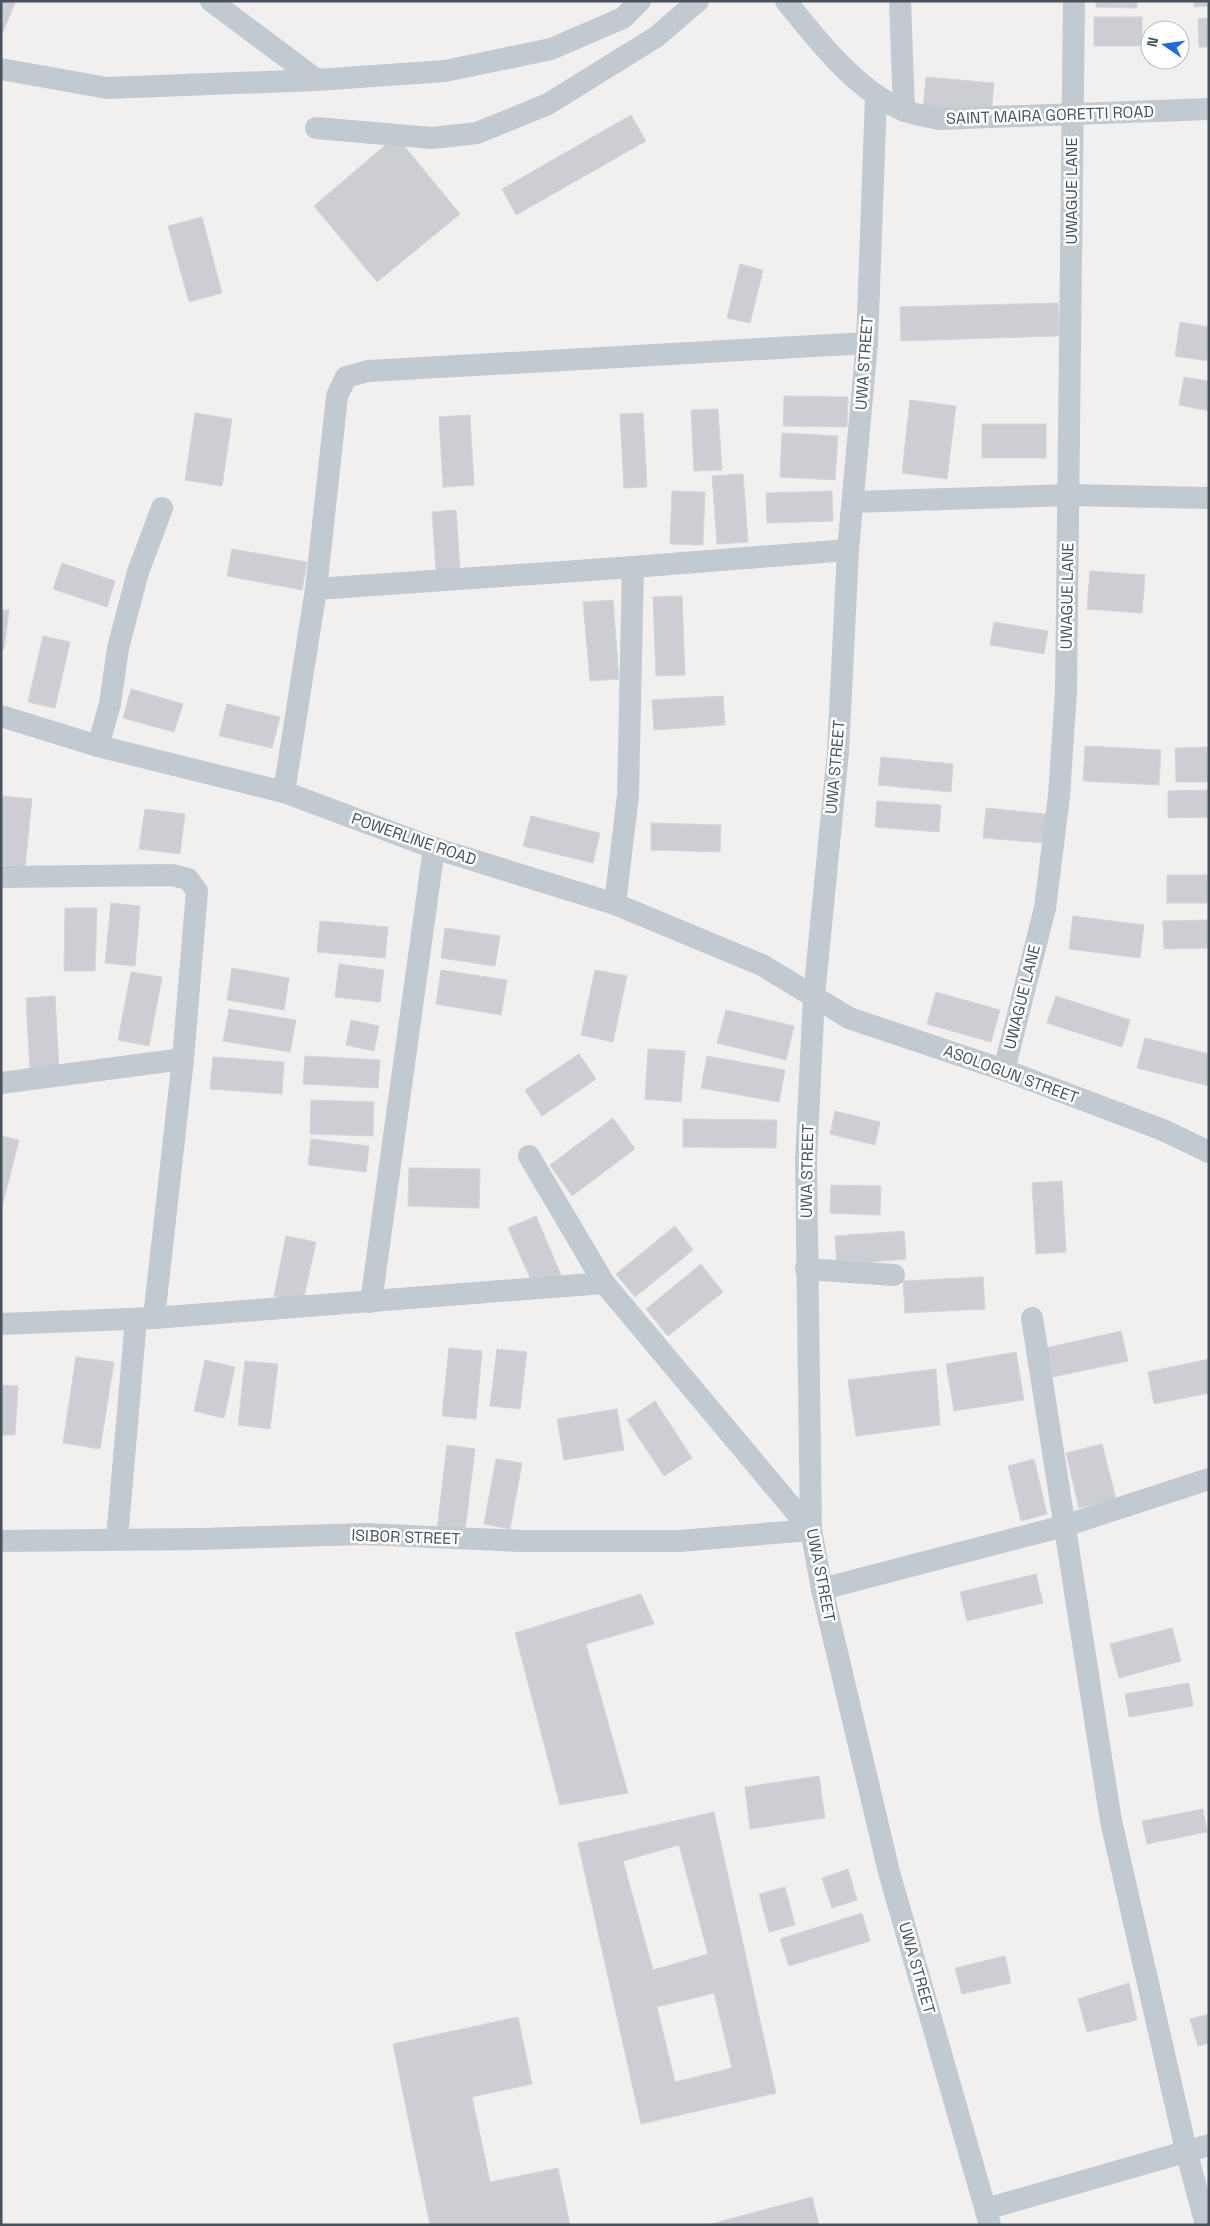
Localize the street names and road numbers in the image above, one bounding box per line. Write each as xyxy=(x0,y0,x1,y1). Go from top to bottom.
street label: SAINT MAIRA GORETTI ROAD xyxy=(946,101,1154,129)
street label: UWAGUE LANE xyxy=(1061,138,1082,244)
street label: UWA STREET xyxy=(850,315,878,411)
street label: UWAGUE LANE xyxy=(1056,542,1078,650)
street label: UWA STREET xyxy=(820,719,850,815)
street label: POWERLINE ROAD xyxy=(349,808,479,870)
street label: UWAGUE LANE xyxy=(999,943,1045,1051)
street label: ASOLOGUN STREET xyxy=(941,1040,1081,1108)
street label: UWA STREET xyxy=(796,1124,818,1218)
street label: ISIBOR STREET xyxy=(351,1525,461,1549)
street label: UWA STREET xyxy=(802,1527,840,1623)
street label: UWA STREET xyxy=(894,1920,940,2016)

